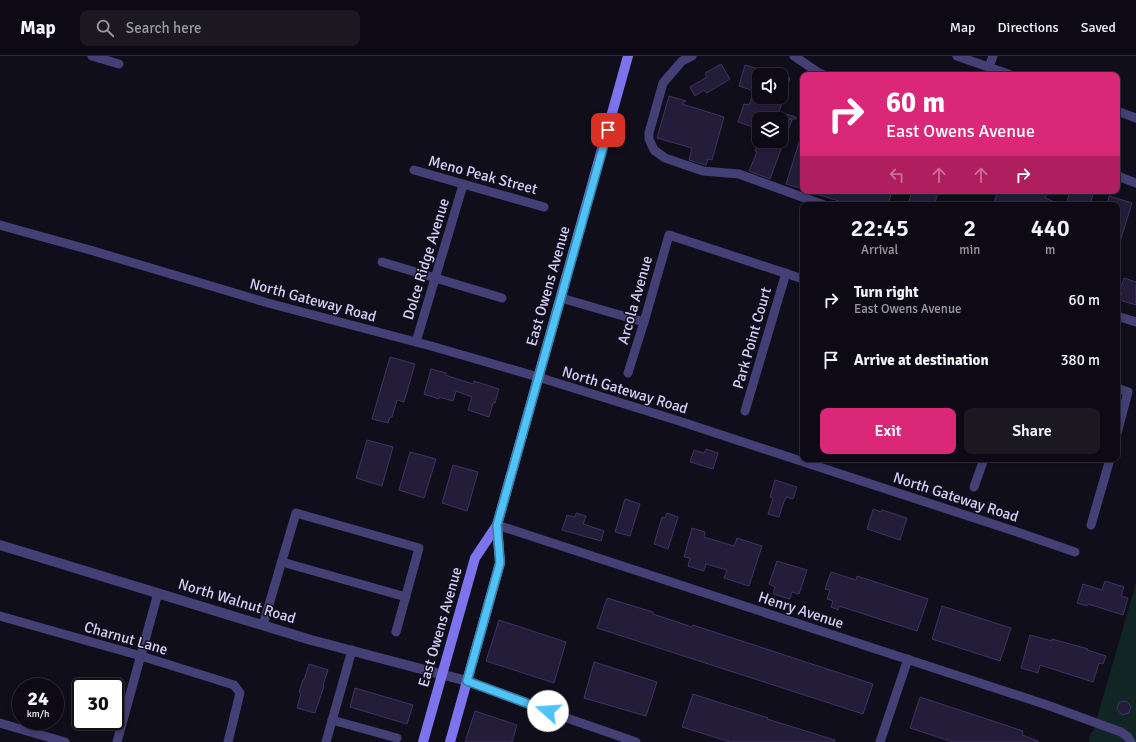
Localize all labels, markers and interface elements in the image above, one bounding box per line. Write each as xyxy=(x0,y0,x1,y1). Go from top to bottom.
search box xyxy=(80,10,360,46)
text: Map xyxy=(20,16,56,40)
icon: search xyxy=(94,17,116,39)
text: Search here xyxy=(126,19,201,37)
text: Map xyxy=(950,19,976,36)
text: Directions xyxy=(998,19,1059,36)
text: Saved xyxy=(1081,19,1116,36)
map controls xyxy=(752,68,788,148)
button: sound xyxy=(752,68,788,104)
text: 60 m xyxy=(886,86,945,120)
icon: right xyxy=(820,88,872,140)
button: layers xyxy=(752,112,788,148)
pin xyxy=(591,113,625,147)
icon: arrive xyxy=(597,119,619,141)
text: East Owens Avenue xyxy=(886,120,1035,142)
street label: Meno Peak Street xyxy=(427,152,539,198)
icon: left xyxy=(886,164,908,186)
icon: ahead xyxy=(928,164,950,186)
icon: ahead xyxy=(970,164,992,186)
icon: right xyxy=(1012,164,1034,186)
street label: Dolce Ridge Avenue xyxy=(399,196,453,322)
text: 22:45 xyxy=(850,213,909,243)
text: 2 xyxy=(963,213,976,243)
text: 440 xyxy=(1031,213,1070,243)
street label: East Owens Avenue xyxy=(522,224,574,348)
text: Arrival xyxy=(861,242,898,258)
text: min xyxy=(959,242,980,258)
text: m xyxy=(1045,242,1055,258)
street label: Arcola Avenue xyxy=(614,254,656,346)
street label: North Gateway Road xyxy=(248,274,378,326)
text: Turn right xyxy=(854,283,919,301)
street label: Park Point Court xyxy=(729,285,775,391)
icon: right xyxy=(820,289,842,311)
text: 60 m xyxy=(1069,291,1100,309)
text: East Owens Avenue xyxy=(854,301,962,317)
icon: arrive xyxy=(820,349,842,371)
text: Arrive at destination xyxy=(854,351,989,369)
text: 380 m xyxy=(1060,351,1100,369)
street label: North Gateway Road xyxy=(560,362,690,418)
button: Exit xyxy=(820,408,956,454)
button: Share xyxy=(964,408,1100,454)
street label: North Gateway Road xyxy=(891,468,1021,526)
street label: East Owens Avenue xyxy=(414,565,466,689)
street label: North Walnut Road xyxy=(176,575,298,627)
street label: Henry Avenue xyxy=(756,588,846,632)
street label: Charnut Lane xyxy=(82,617,170,659)
speed limit sign: 30 xyxy=(72,678,124,730)
text: 24 xyxy=(27,686,49,711)
position arrow xyxy=(527,690,569,732)
text: km/h xyxy=(27,708,49,720)

